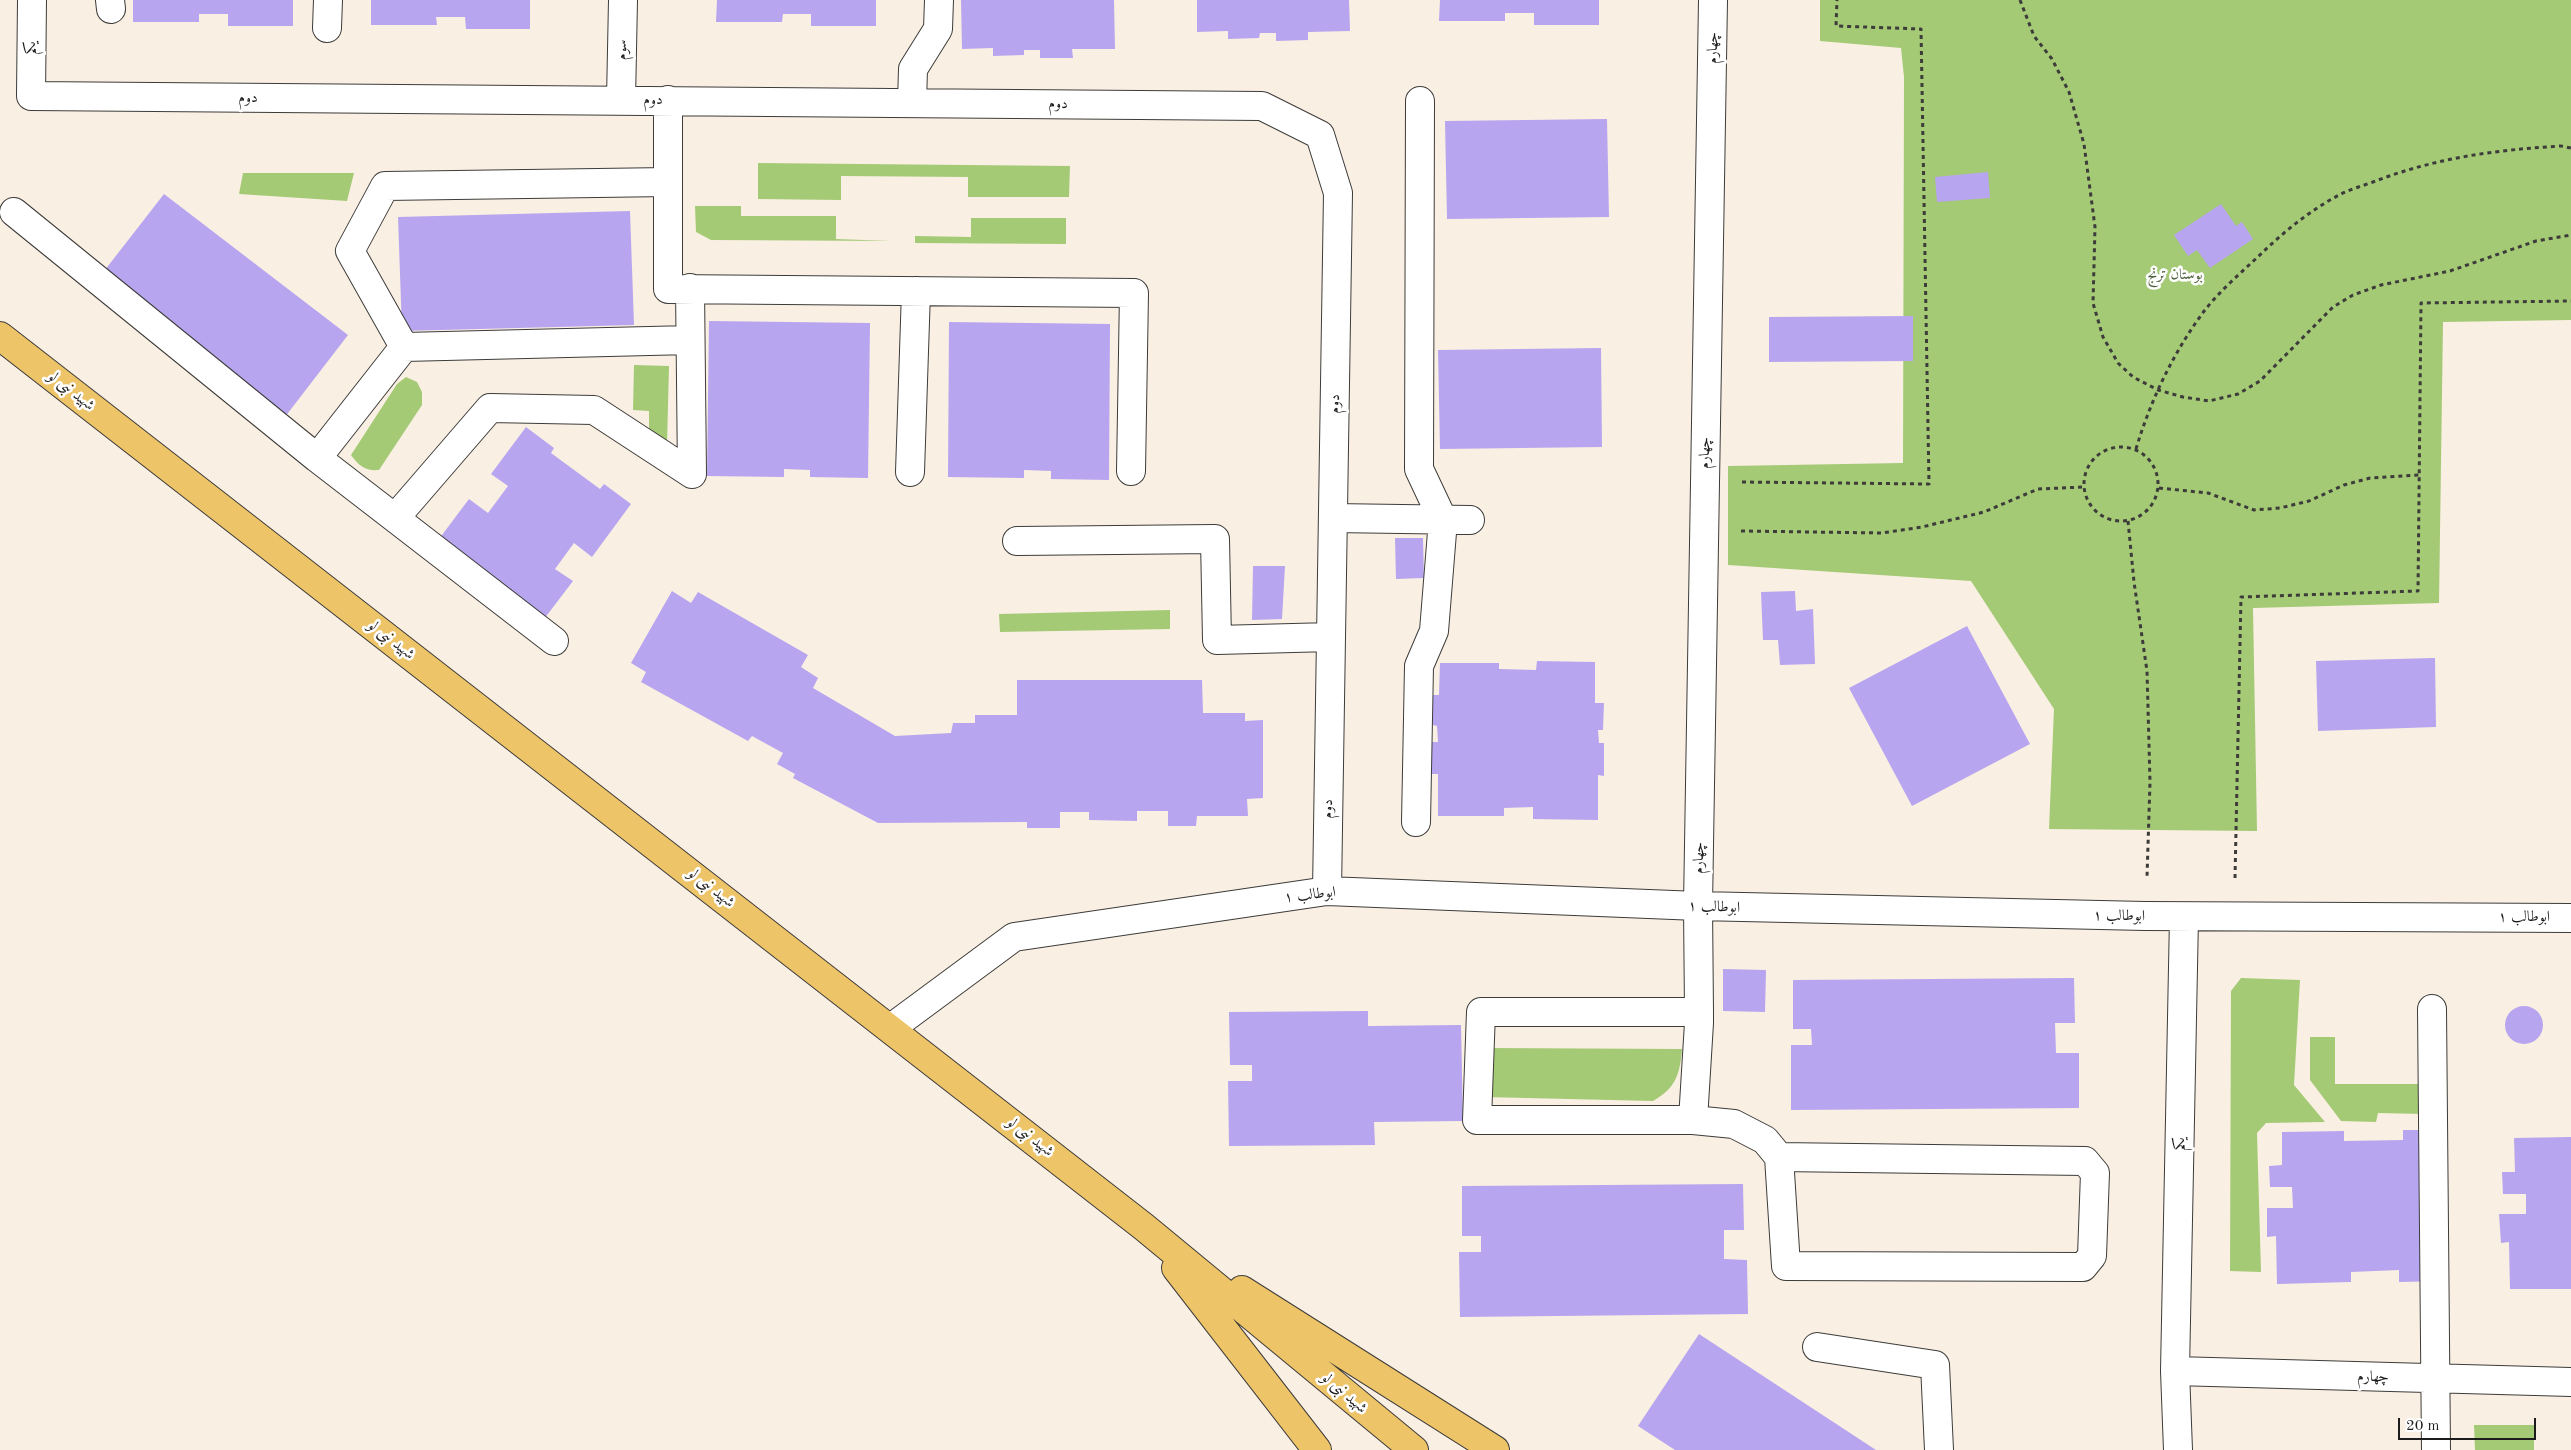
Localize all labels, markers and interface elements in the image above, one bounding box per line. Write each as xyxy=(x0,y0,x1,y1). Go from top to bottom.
street label: چهارم xyxy=(1704,32,1722,64)
street label: سوم xyxy=(613,40,631,60)
street label: یکم xyxy=(22,41,40,55)
street label: دوم xyxy=(238,89,258,107)
street label: دوم xyxy=(643,91,663,109)
street label: دوم xyxy=(1048,95,1068,113)
park label: بوستان ترنج xyxy=(2147,266,2203,284)
street label: شهید نبی لو xyxy=(44,367,98,415)
street label: دوم xyxy=(1326,394,1344,414)
street label: چهارم xyxy=(1696,437,1714,469)
street label: شهید نبی لو xyxy=(364,616,418,664)
street label: دوم xyxy=(1319,799,1337,819)
street label: چهارم xyxy=(1690,842,1708,874)
street label: شهید نبی لو xyxy=(684,864,738,912)
street label: ابوطالب ۱ xyxy=(1283,883,1337,907)
street label: ابوطالب ۱ xyxy=(1688,897,1740,917)
street label: ابوطالب ۱ xyxy=(2093,907,2145,925)
street label: ابوطالب ۱ xyxy=(2498,908,2550,926)
street label: شهید نبی لو xyxy=(1003,1113,1057,1161)
street label: یکم xyxy=(2171,1137,2189,1151)
street label: چهارم xyxy=(2357,1368,2389,1386)
street label: شهید نبی لو xyxy=(1317,1369,1371,1417)
scale bar xyxy=(2401,1408,2538,1440)
text: 20 m xyxy=(2406,1419,2440,1434)

